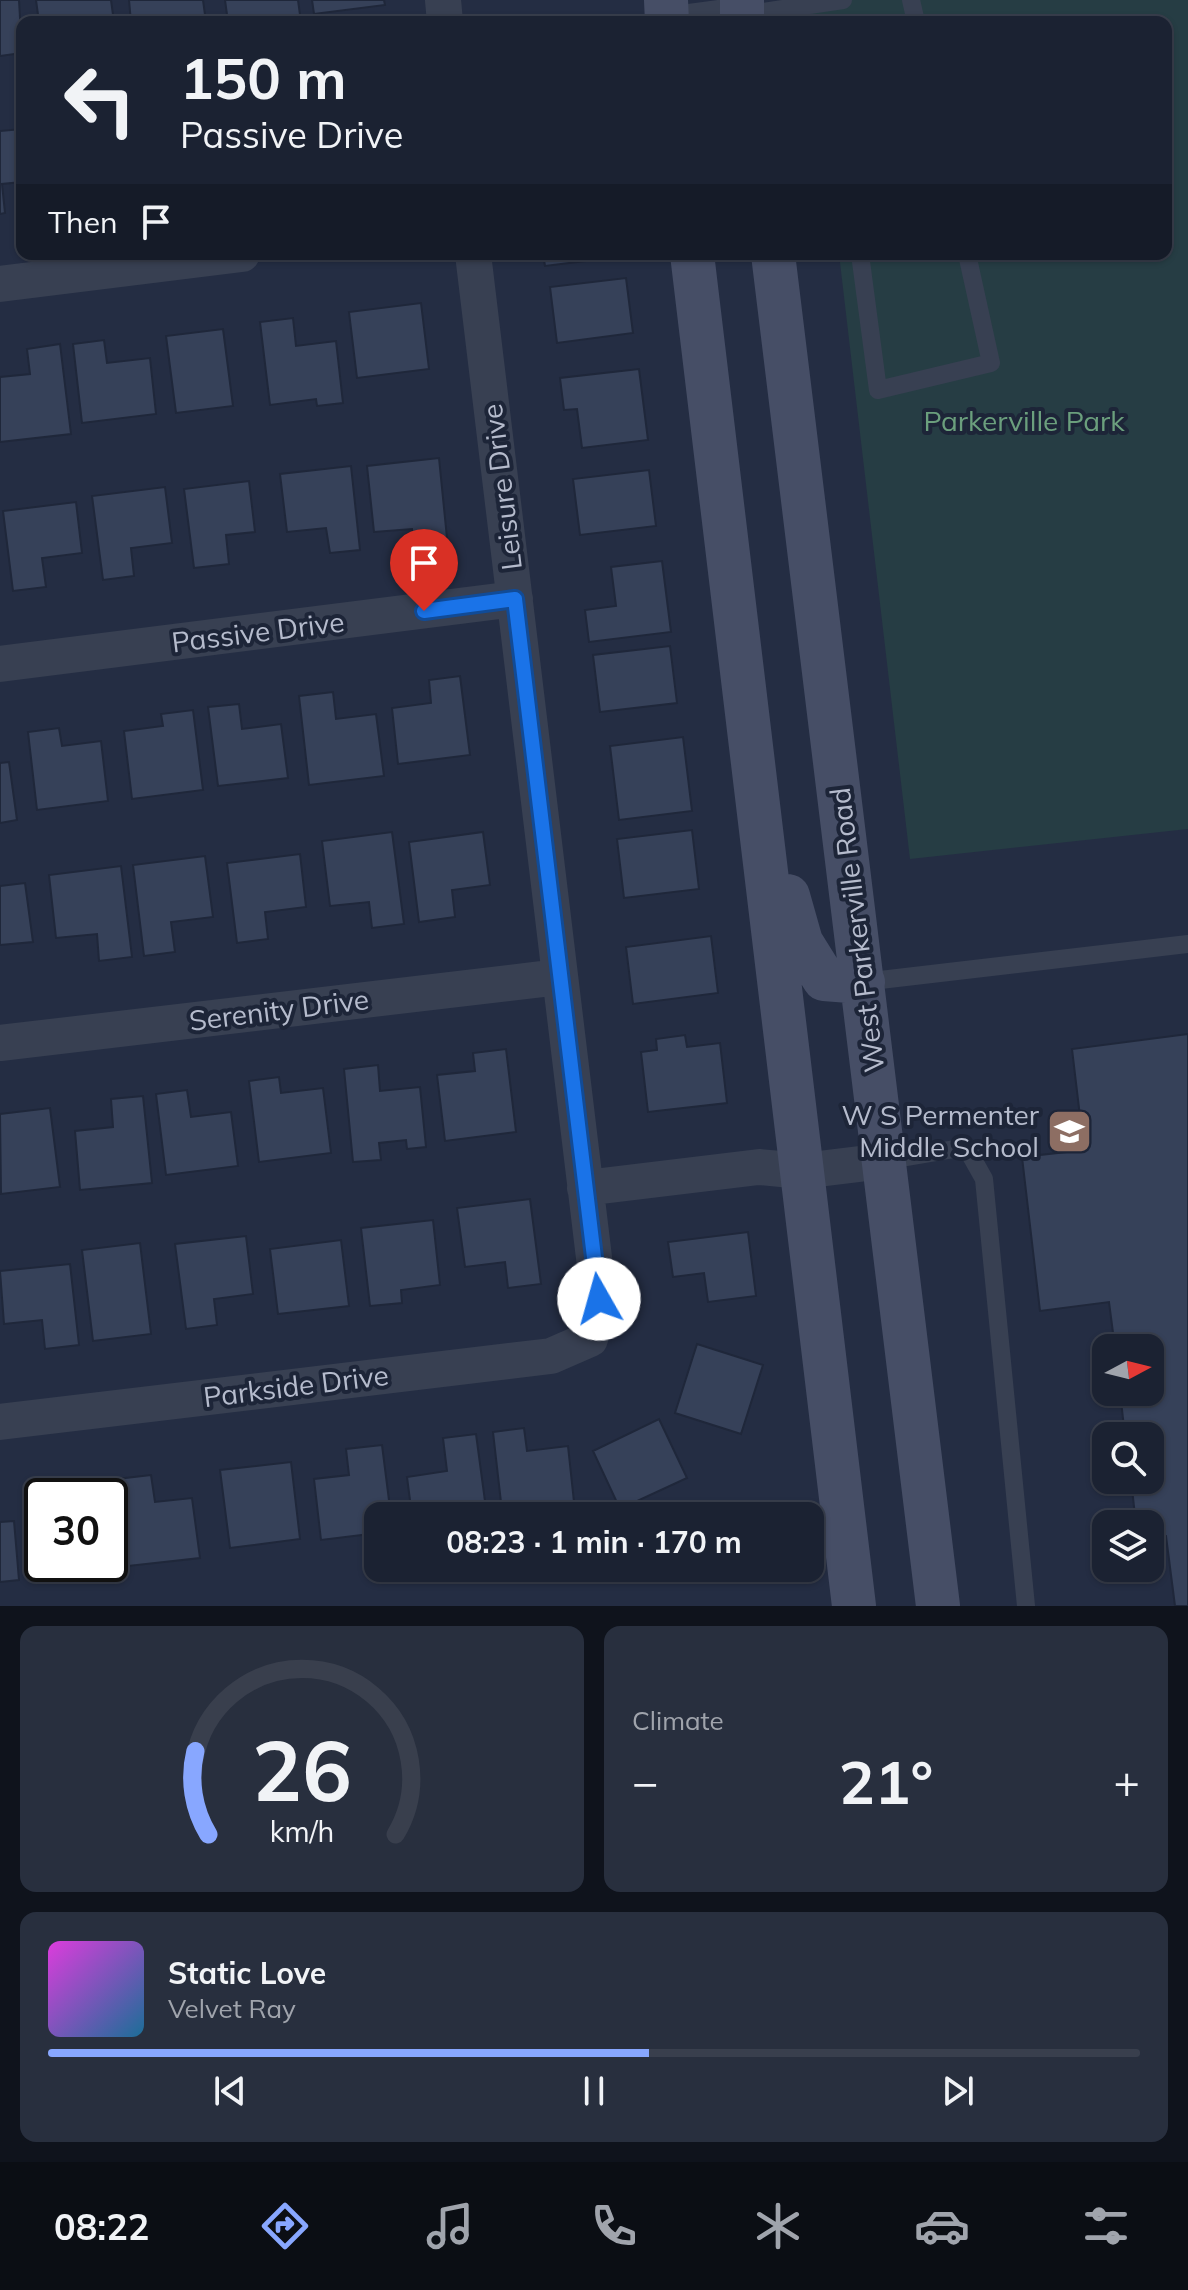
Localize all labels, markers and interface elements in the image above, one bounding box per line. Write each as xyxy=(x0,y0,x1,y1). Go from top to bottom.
text: 150 m xyxy=(180,43,347,113)
icon: left xyxy=(48,48,152,152)
text: Passive Drive xyxy=(180,112,403,157)
icon: arrive xyxy=(134,200,178,244)
text: Then xyxy=(48,203,118,241)
street label: Leisure Drive xyxy=(474,402,529,572)
park label: Parkerville Park xyxy=(923,403,1125,438)
pin xyxy=(390,529,458,611)
icon: arrive xyxy=(402,541,446,585)
street label: Passive Drive xyxy=(170,604,346,659)
street label: West Parkerville Road xyxy=(822,786,891,1074)
street label: Serenity Drive xyxy=(187,981,371,1038)
place label: W S Permenter Middle School xyxy=(842,1097,1040,1164)
school or university icon: W S Permenter Middle School xyxy=(1046,1107,1094,1155)
position arrow xyxy=(557,1257,641,1341)
north arrow xyxy=(1092,1334,1164,1406)
map controls xyxy=(1092,1334,1164,1582)
street label: Parkside Drive xyxy=(201,1357,390,1414)
button: search xyxy=(1092,1422,1164,1494)
speed limit sign: 30 xyxy=(24,1478,128,1582)
button: layers xyxy=(1092,1510,1164,1582)
text: 08:23 · 1 min · 170 m xyxy=(446,1523,742,1561)
text: Climate xyxy=(632,1704,724,1737)
text: 26 xyxy=(252,1717,352,1822)
text: 21° xyxy=(839,1744,933,1819)
text: − xyxy=(632,1754,658,1809)
text: + xyxy=(1114,1754,1140,1809)
text: km/h xyxy=(270,1813,334,1849)
text: Static Love xyxy=(168,1954,326,1992)
text: Velvet Ray xyxy=(168,1992,296,2025)
icon: previous xyxy=(208,2069,252,2113)
icon: pause xyxy=(572,2069,616,2113)
icon: next xyxy=(936,2069,980,2113)
icon: directions xyxy=(257,2198,313,2254)
icon: music xyxy=(422,2198,478,2254)
icon: phone xyxy=(586,2198,642,2254)
icon: climate xyxy=(750,2198,806,2254)
icon: car xyxy=(914,2198,970,2254)
icon: filters xyxy=(1078,2198,1134,2254)
text: 08:22 xyxy=(54,2204,149,2249)

